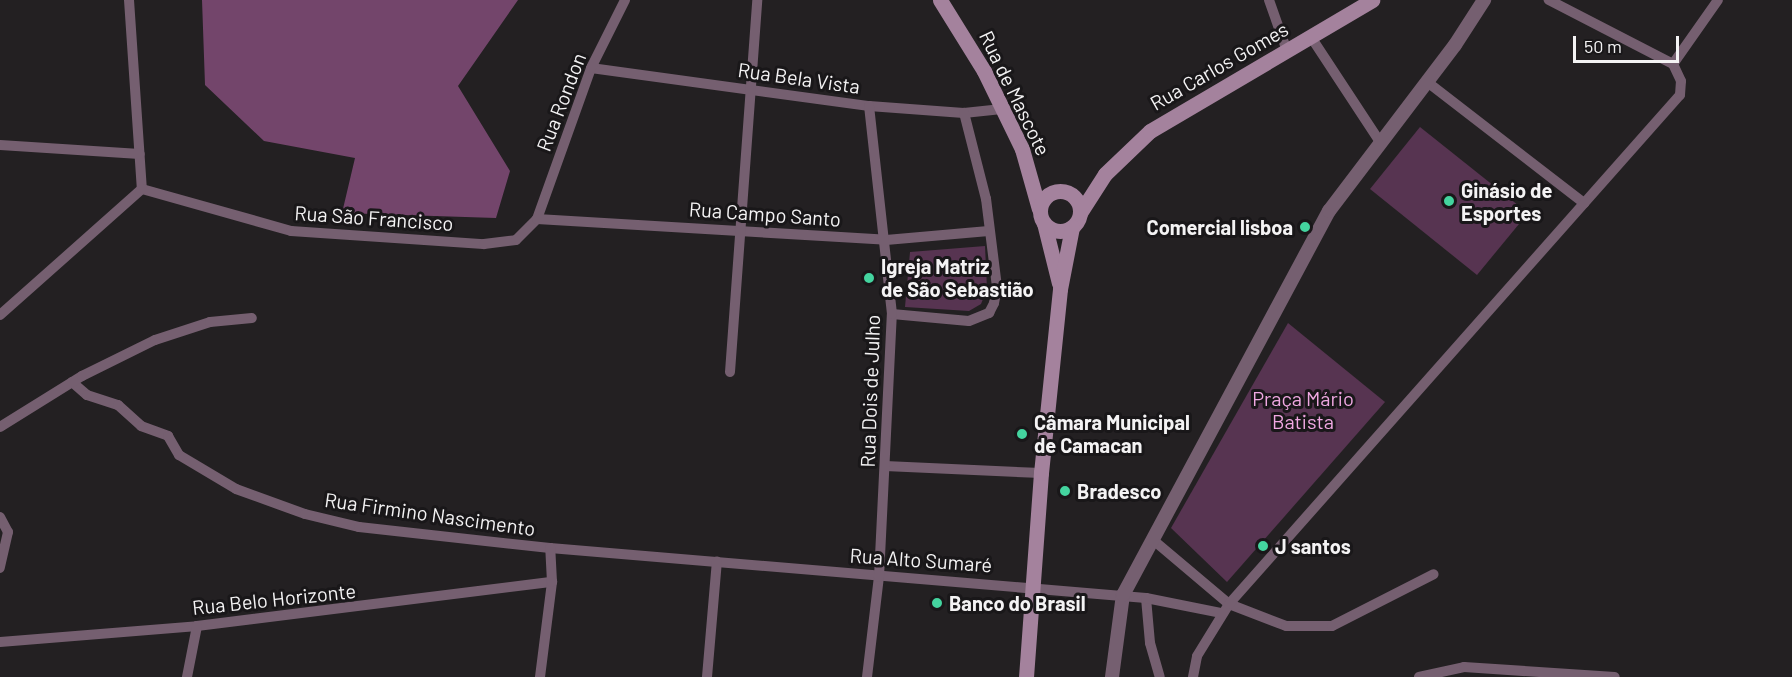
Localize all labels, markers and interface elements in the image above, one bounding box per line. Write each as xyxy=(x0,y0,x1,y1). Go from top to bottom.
street label: Rua Carlos Gomes xyxy=(1146,17,1292,115)
scale bar xyxy=(1576,24,1682,62)
street label: Rua de Mascote xyxy=(974,27,1056,159)
text: 50 m xyxy=(1584,35,1622,57)
street label: Rua Rondon xyxy=(531,49,591,155)
street label: Rua Bela Vista xyxy=(736,58,862,98)
place label: Ginásio de Esportes xyxy=(1461,178,1552,225)
marker: Ginásio de Esportes xyxy=(1442,194,1456,208)
street label: Rua Campo Santo xyxy=(688,197,842,231)
street label: Rua São Francisco xyxy=(294,200,454,236)
place label: Comercial lisboa xyxy=(1147,215,1293,239)
marker: Comercial lisboa xyxy=(1298,220,1312,234)
place label: Igreja Matriz de São Sebastião xyxy=(881,254,1034,301)
marker: Igreja Matriz de São Sebastião xyxy=(862,271,876,285)
street label: Rua Dois de Julho xyxy=(855,314,885,468)
park label: Praça Mário Batista xyxy=(1252,386,1354,433)
place label: Câmara Municipal de Camacan xyxy=(1034,410,1190,457)
marker: Câmara Municipal de Camacan xyxy=(1015,427,1029,441)
place label: Bradesco xyxy=(1077,479,1161,503)
marker: Bradesco xyxy=(1058,484,1072,498)
street label: Rua Firmino Nascimento xyxy=(323,487,537,541)
place label: J santos xyxy=(1275,534,1351,558)
marker: J santos xyxy=(1256,539,1270,553)
street label: Rua Alto Sumaré xyxy=(849,543,993,577)
street label: Rua Belo Horizonte xyxy=(191,578,357,620)
place label: Banco do Brasil xyxy=(949,591,1086,615)
marker: Banco do Brasil xyxy=(930,596,944,610)

